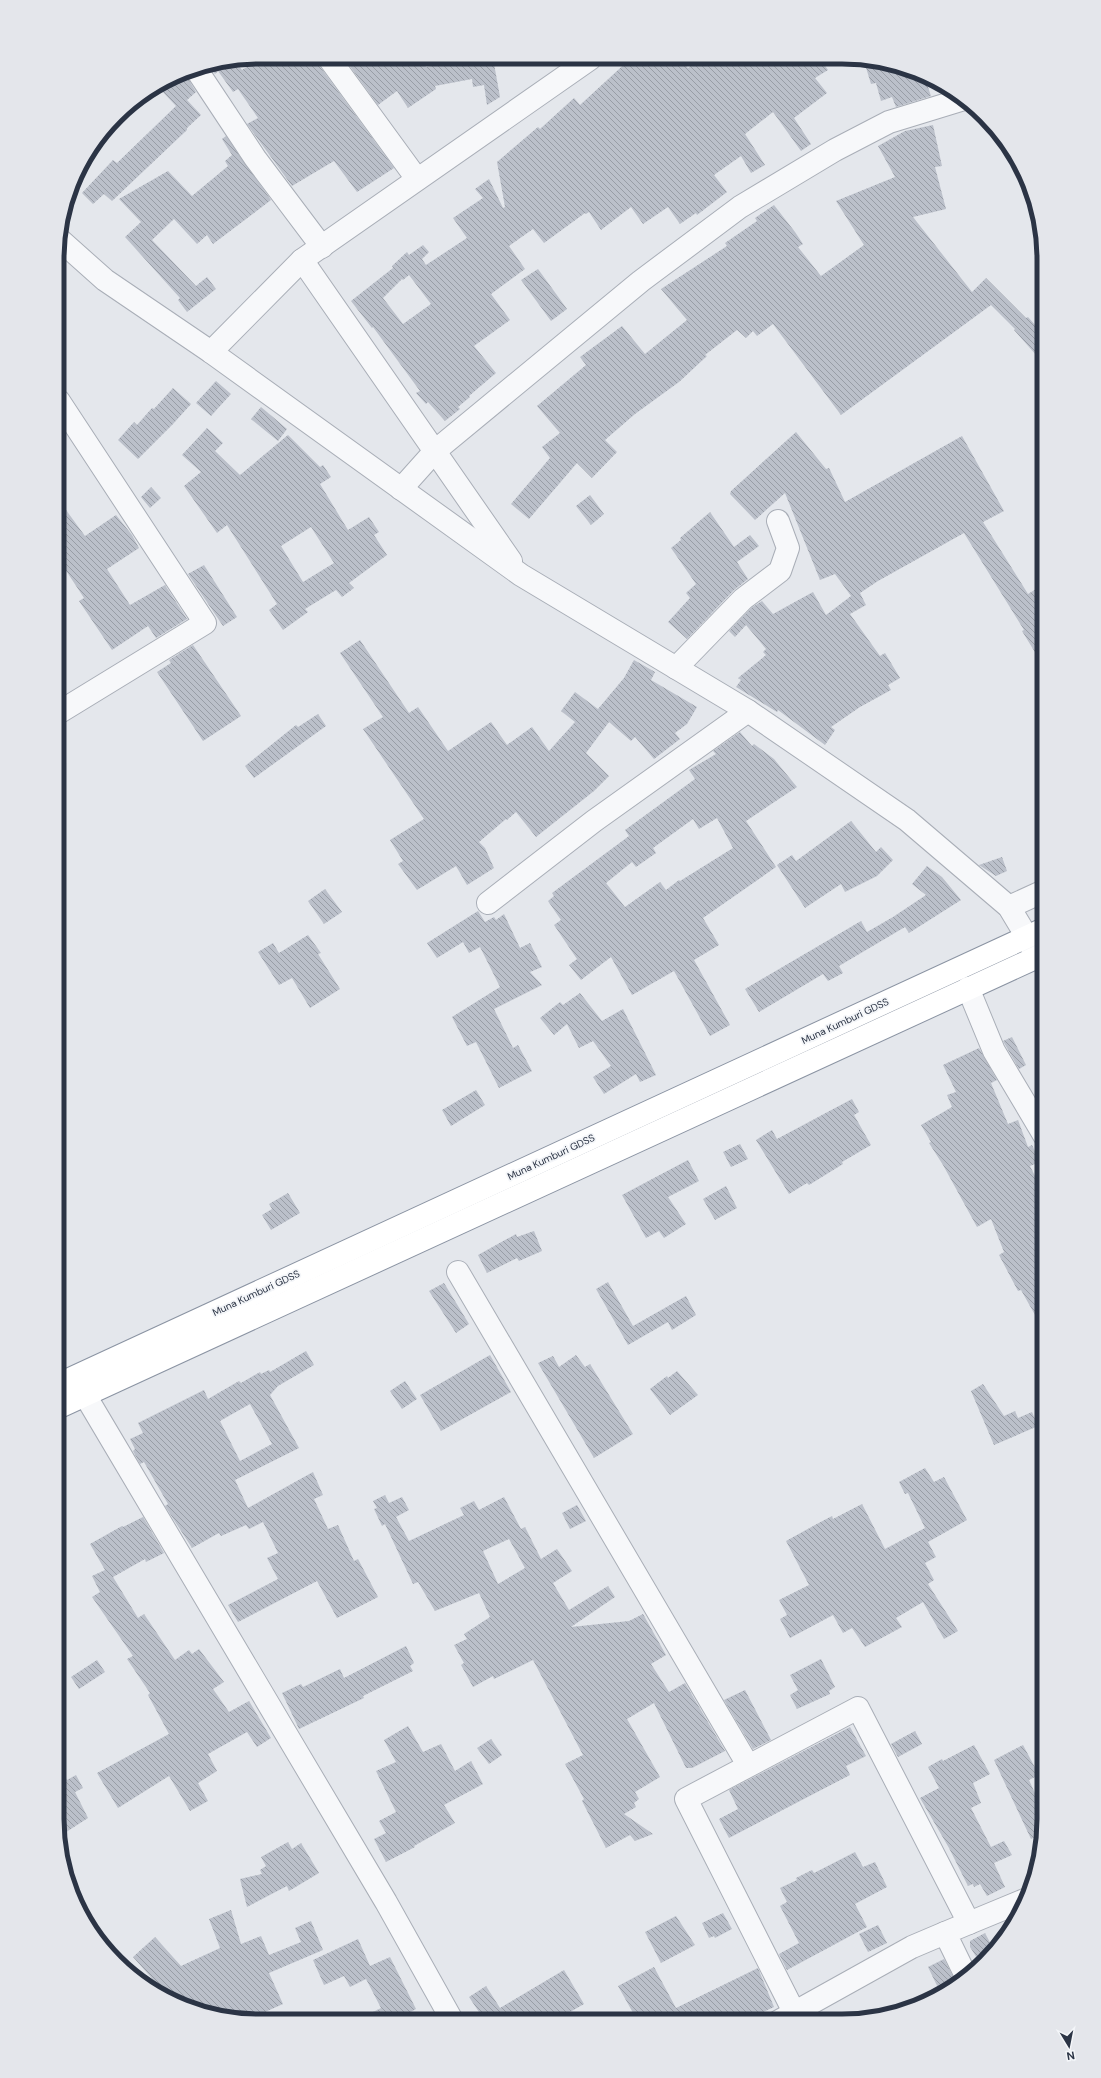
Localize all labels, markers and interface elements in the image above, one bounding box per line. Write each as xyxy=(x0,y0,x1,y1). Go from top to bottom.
street label: Muna Kumburi GDSS xyxy=(799,995,891,1047)
street label: Muna Kumburi GDSS xyxy=(505,1131,597,1183)
street label: Muna Kumburi GDSS xyxy=(210,1267,302,1319)
north arrow xyxy=(1049,2026,1089,2066)
text: N xyxy=(1066,2048,1076,2063)

